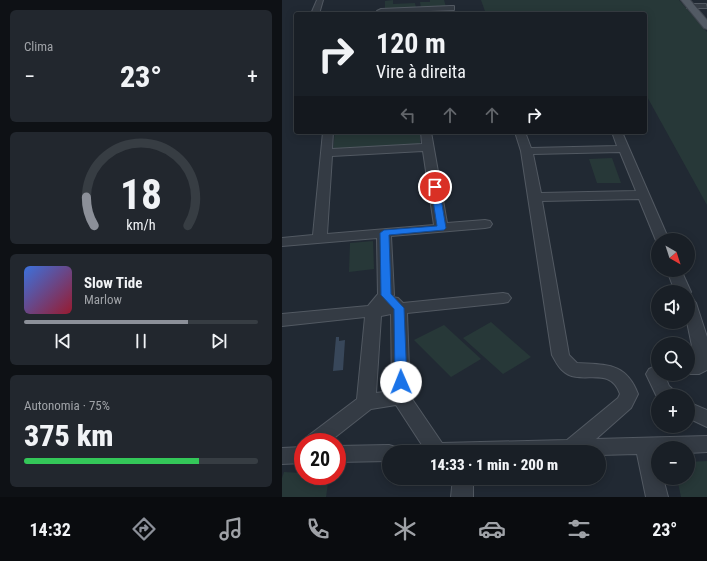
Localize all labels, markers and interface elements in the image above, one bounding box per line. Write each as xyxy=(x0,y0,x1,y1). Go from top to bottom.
text: 120 m xyxy=(376,27,446,60)
icon: right xyxy=(310,28,362,80)
text: Clima xyxy=(24,39,53,54)
text: 23° xyxy=(120,59,162,94)
text: Vire à direita xyxy=(376,61,466,82)
text: − xyxy=(24,64,35,89)
text: + xyxy=(247,64,258,89)
icon: left xyxy=(397,104,419,126)
icon: ahead xyxy=(439,104,461,126)
icon: ahead xyxy=(481,104,503,126)
icon: right xyxy=(523,104,545,126)
text: 18 xyxy=(120,169,162,218)
pin xyxy=(418,170,452,204)
icon: arrive xyxy=(424,176,446,198)
text: km/h xyxy=(126,216,156,232)
north arrow xyxy=(651,233,695,277)
map controls xyxy=(651,233,695,485)
text: Slow Tide xyxy=(84,274,142,292)
button: sound xyxy=(651,285,695,329)
text: Marlow xyxy=(84,292,122,307)
icon: previous xyxy=(52,330,74,352)
icon: pause xyxy=(130,330,152,352)
icon: next xyxy=(208,330,230,352)
button: search xyxy=(651,337,695,381)
position arrow xyxy=(380,361,422,403)
button: + xyxy=(651,389,695,433)
text: Autonomia · 75% xyxy=(24,398,110,413)
text: 375 km xyxy=(24,418,113,453)
speed limit sign: 20 xyxy=(294,433,346,485)
button: − xyxy=(651,441,695,485)
text: 14:33 · 1 min · 200 m xyxy=(430,456,558,474)
icon: directions xyxy=(130,515,158,543)
icon: music xyxy=(217,515,245,543)
icon: phone xyxy=(304,515,332,543)
icon: climate xyxy=(391,515,419,543)
icon: car xyxy=(478,515,506,543)
icon: filters xyxy=(565,515,593,543)
text: 14:32 xyxy=(30,519,71,540)
text: 23° xyxy=(652,519,677,540)

